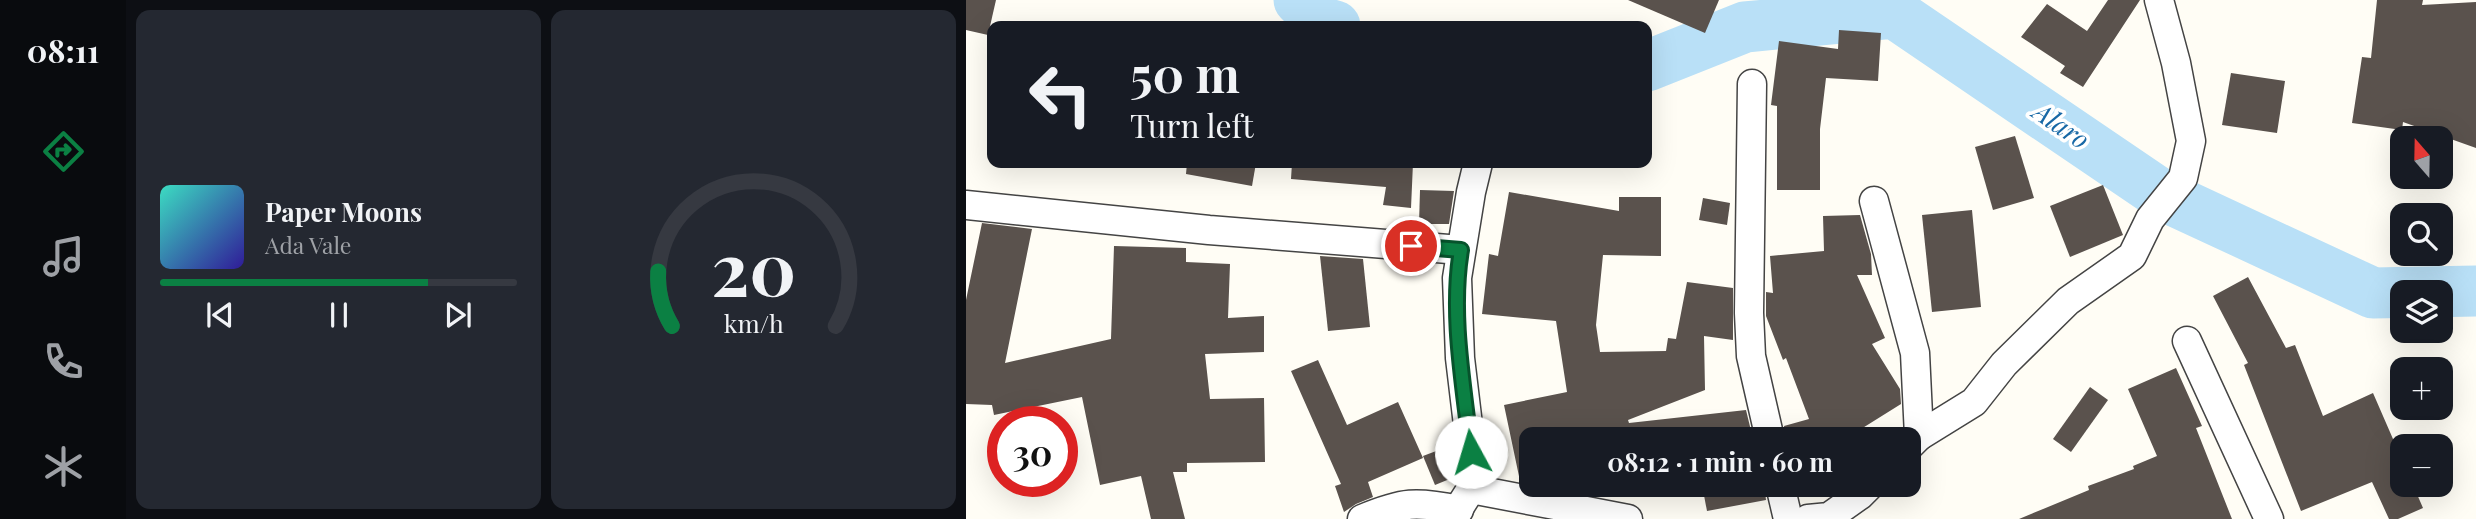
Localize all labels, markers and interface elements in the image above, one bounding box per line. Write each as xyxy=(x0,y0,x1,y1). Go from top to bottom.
text: 08:11 xyxy=(27,28,99,71)
text: 50 m xyxy=(1130,40,1240,105)
icon: left xyxy=(1015,49,1106,140)
water label: Alaro xyxy=(2025,92,2097,156)
text: Turn left xyxy=(1130,103,1254,146)
north arrow xyxy=(2390,126,2454,189)
map controls xyxy=(2390,126,2453,497)
icon: directions xyxy=(39,127,88,176)
text: Paper Moons xyxy=(265,194,422,229)
button: search xyxy=(2390,203,2453,266)
pin xyxy=(1381,216,1441,276)
text: 20 xyxy=(711,217,796,314)
icon: arrive xyxy=(1392,227,1430,265)
text: Ada Vale xyxy=(265,229,352,260)
icon: music xyxy=(39,232,88,281)
button: layers xyxy=(2390,280,2453,343)
icon: previous xyxy=(201,296,239,334)
icon: pause xyxy=(320,296,358,334)
icon: next xyxy=(439,296,477,334)
text: km/h xyxy=(724,305,784,338)
icon: phone xyxy=(39,337,88,386)
button: + xyxy=(2390,357,2453,420)
speed limit sign: 30 xyxy=(987,406,1078,497)
position arrow xyxy=(1434,415,1508,489)
button: − xyxy=(2390,434,2453,497)
icon: climate xyxy=(39,442,88,491)
text: 08:12 · 1 min · 60 m xyxy=(1607,444,1833,479)

